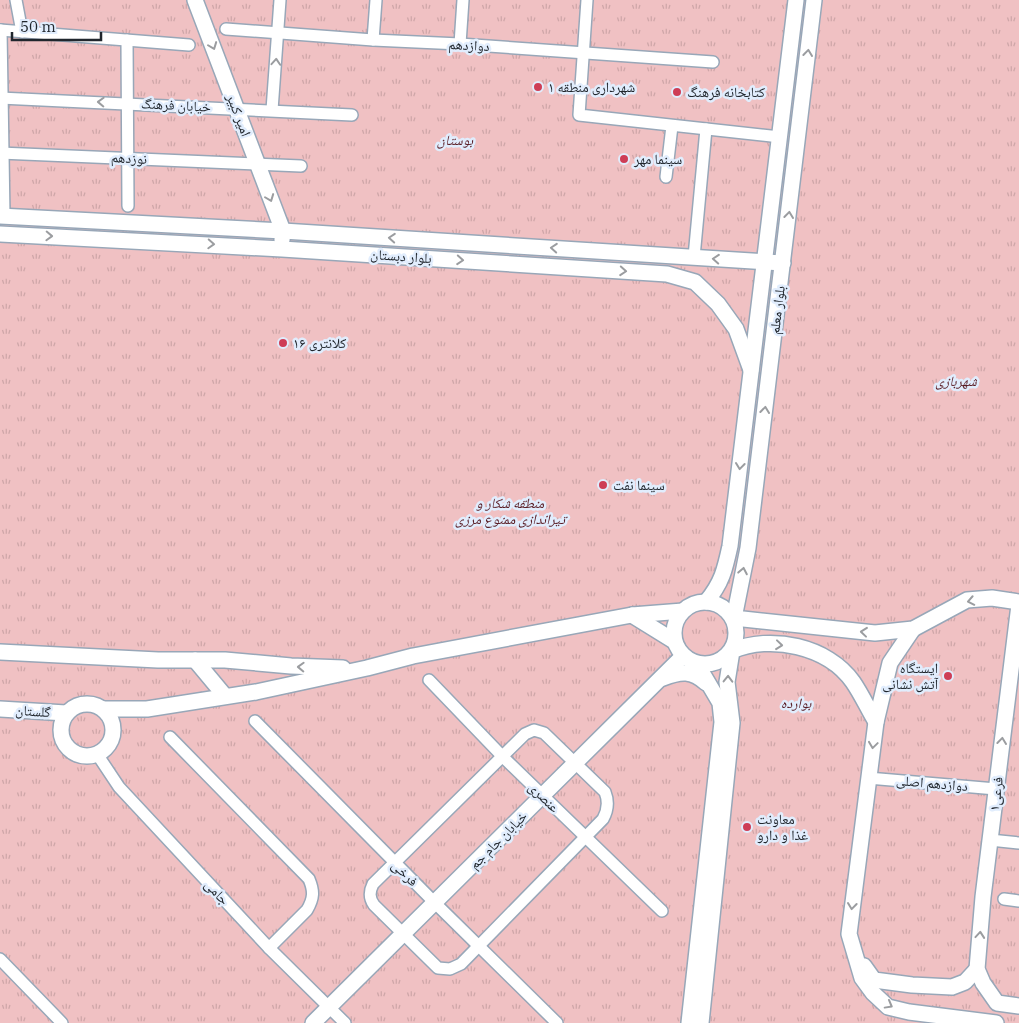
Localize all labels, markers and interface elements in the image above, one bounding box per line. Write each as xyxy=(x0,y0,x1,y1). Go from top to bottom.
scale bar xyxy=(12,10,101,42)
text: 50 m xyxy=(20,17,56,36)
street label: دوازدهم xyxy=(448,35,490,56)
one-way arrow xyxy=(207,41,217,49)
one-way arrow xyxy=(802,49,813,57)
one-way arrow xyxy=(270,58,281,66)
place label: شهرداری منطقه ۱ xyxy=(548,78,635,96)
marker: شهرداری منطقه ۱ xyxy=(532,81,544,93)
place label: کتابخانه فرهنگ xyxy=(687,83,765,101)
marker: کتابخانه فرهنگ xyxy=(671,86,683,98)
street label: امیر کبیر xyxy=(222,90,255,139)
street label: خیابان فرهنگ xyxy=(141,94,211,116)
one-way arrow xyxy=(96,97,104,107)
park label: بوستان xyxy=(437,131,473,149)
street label: نوزدهم xyxy=(110,148,148,169)
place label: سینما مهر xyxy=(633,150,682,168)
marker: سینما مهر xyxy=(618,153,630,165)
one-way arrow xyxy=(264,193,274,201)
one-way arrow xyxy=(783,211,794,219)
one-way arrow xyxy=(45,230,53,241)
one-way arrow xyxy=(387,233,395,244)
one-way arrow xyxy=(207,239,215,250)
one-way arrow xyxy=(550,243,558,254)
street label: بلوار دبستان xyxy=(370,245,432,267)
one-way arrow xyxy=(712,253,720,264)
one-way arrow xyxy=(457,255,465,266)
one-way arrow xyxy=(619,265,627,276)
street label: بلوار معلم xyxy=(765,285,790,335)
place label: کلانتری ۱۶ xyxy=(293,334,347,352)
marker: کلانتری ۱۶ xyxy=(277,337,289,349)
park label: شهربازی xyxy=(935,372,978,390)
one-way arrow xyxy=(759,405,770,413)
one-way arrow xyxy=(735,463,746,471)
place label: سینما نفت xyxy=(613,476,665,494)
marker: سینما نفت xyxy=(597,479,609,491)
park label: منطقه شکار و تیراندازی ممنوع مرزی xyxy=(455,494,568,528)
one-way arrow xyxy=(737,566,748,575)
one-way arrow xyxy=(966,595,975,606)
one-way arrow xyxy=(860,627,868,638)
one-way arrow xyxy=(776,639,784,650)
place label: ایستگاه آتش نشانی xyxy=(882,659,938,693)
one-way arrow xyxy=(297,661,305,672)
marker: ایستگاه آتش نشانی xyxy=(942,670,954,682)
one-way arrow xyxy=(723,675,733,682)
park label: بوارده xyxy=(781,694,811,712)
street label: گلستان xyxy=(15,701,51,721)
one-way arrow xyxy=(996,736,1007,744)
one-way arrow xyxy=(868,741,879,749)
street label: دوازدهم اصلی xyxy=(895,771,969,796)
street label: فرعی۱ xyxy=(985,776,1007,812)
street label: عنصری xyxy=(525,778,563,816)
street label: خیابان جام جم xyxy=(465,807,532,874)
place label: معاونت غذا و دارو xyxy=(757,810,808,844)
marker: معاونت غذا و دارو xyxy=(741,821,753,833)
street label: فرخی xyxy=(388,856,422,890)
street label: جامی xyxy=(201,875,233,909)
one-way arrow xyxy=(847,902,858,910)
one-way arrow xyxy=(974,931,985,939)
one-way arrow xyxy=(884,999,893,1009)

